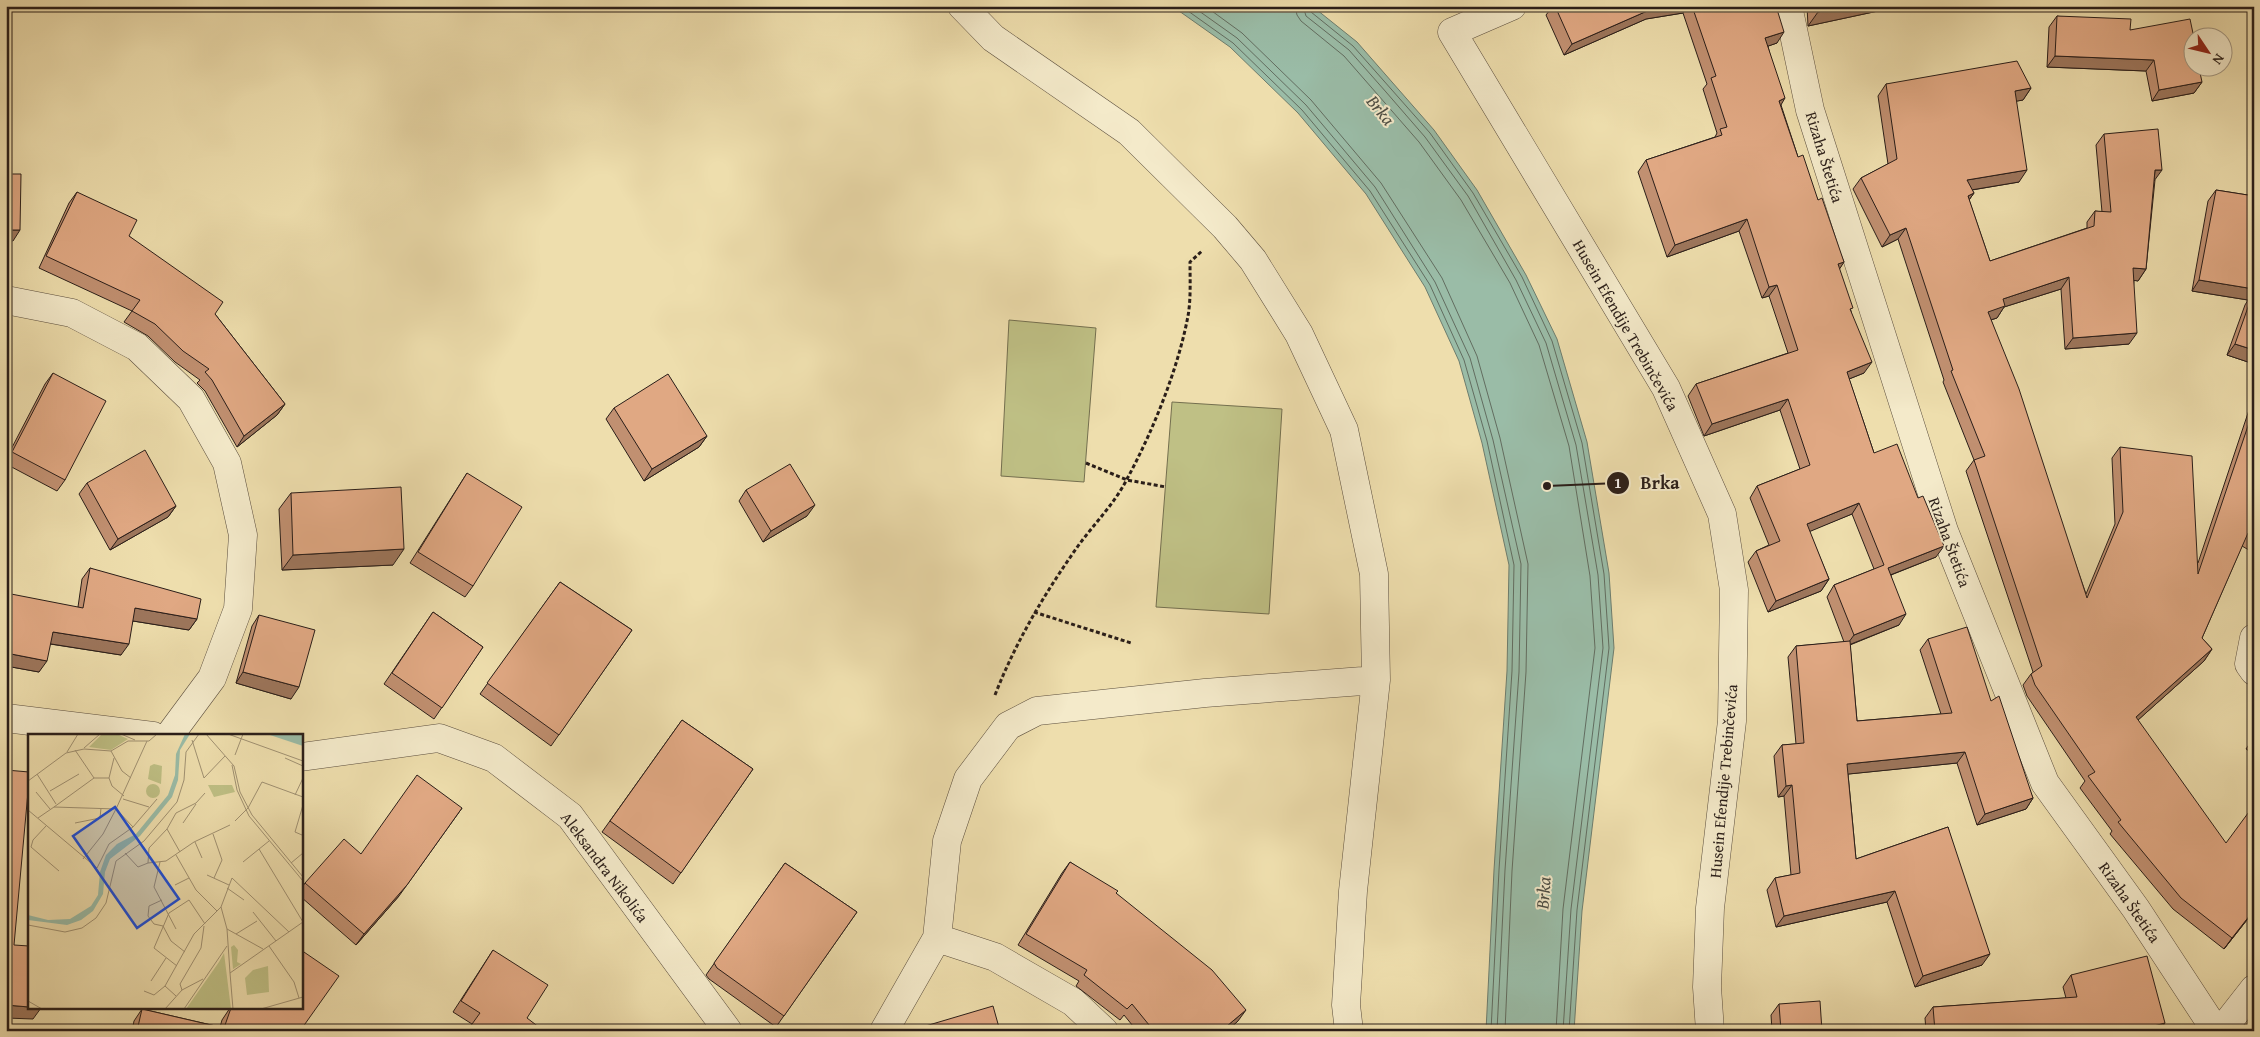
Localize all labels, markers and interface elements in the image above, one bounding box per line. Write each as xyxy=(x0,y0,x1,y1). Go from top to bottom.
north arrow xyxy=(2182,28,2232,78)
text: N xyxy=(2207,50,2230,70)
water label: Brka xyxy=(1360,88,1402,132)
street label: Rizaha Štetića xyxy=(1800,108,1850,206)
street label: Husein Efendije Trebinčevića xyxy=(1567,235,1685,416)
callout: Brka xyxy=(1605,466,1689,499)
text: Brka xyxy=(1641,469,1680,496)
text: 1 xyxy=(1614,472,1622,493)
street label: Rizaha Štetića xyxy=(1923,494,1978,591)
street label: Husein Efendije Trebinčevića xyxy=(1703,683,1743,879)
inset map xyxy=(28,734,302,1010)
street label: Aleksandra Nikolića xyxy=(555,807,655,928)
street label: Rizaha Štetića xyxy=(2093,857,2167,948)
water label: Brka xyxy=(1528,875,1558,911)

